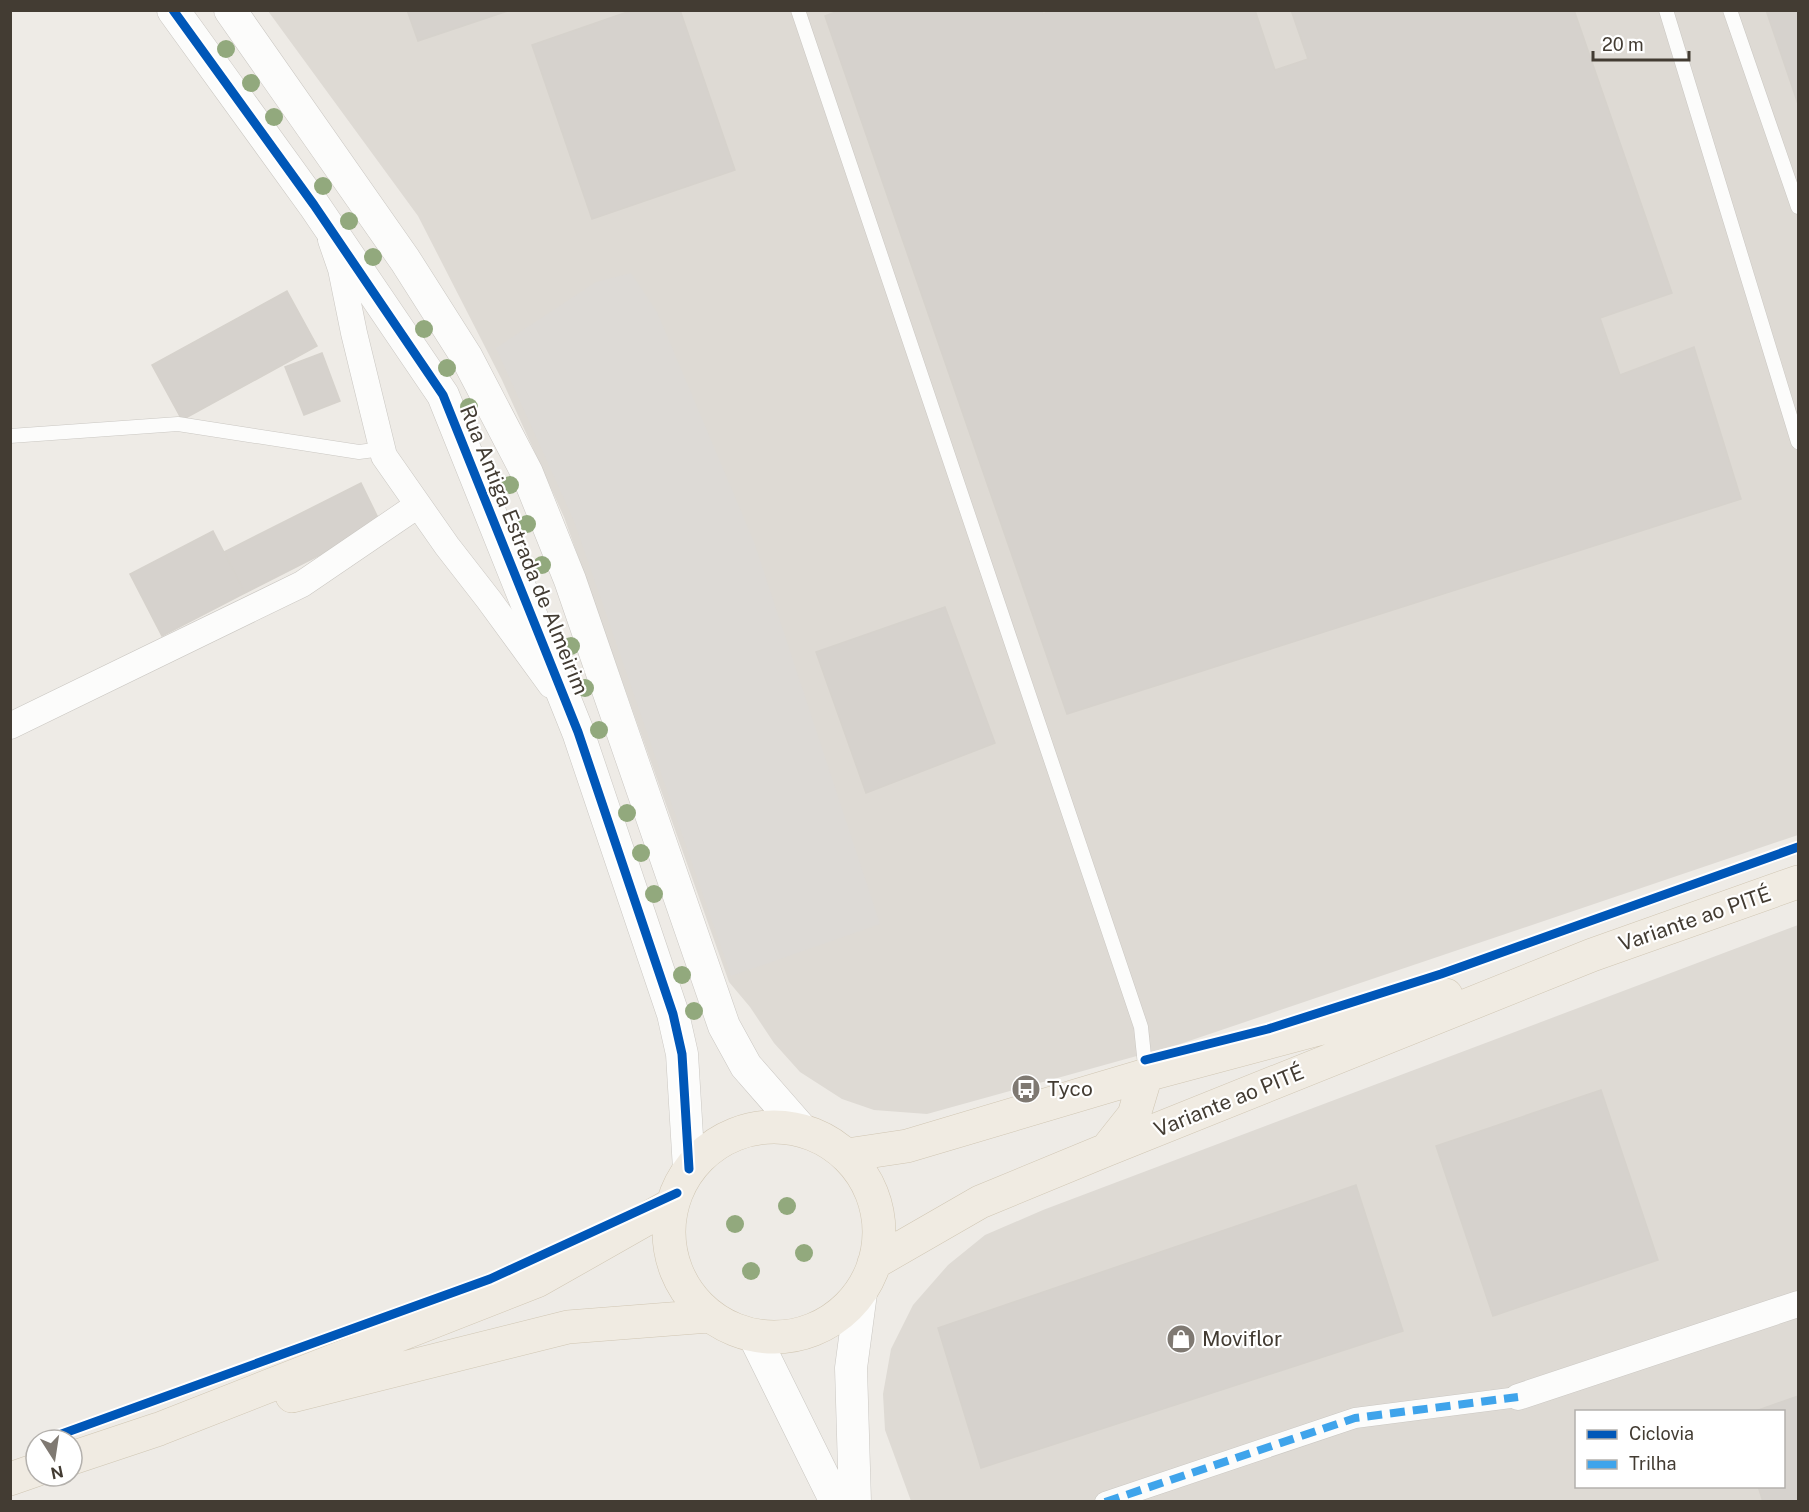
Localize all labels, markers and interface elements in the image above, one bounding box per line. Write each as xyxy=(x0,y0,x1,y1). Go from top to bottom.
scale bar xyxy=(1593,24,1689,62)
text: 20 m xyxy=(1602,34,1644,55)
street label: Rua Antiga Estrada de Almeirim xyxy=(455,402,594,698)
street label: Variante ao PITÉ xyxy=(1615,881,1774,956)
street label: Variante ao PITÉ xyxy=(1150,1059,1307,1142)
bus stop icon: Tyco xyxy=(1010,1073,1042,1105)
place label: Tyco xyxy=(1047,1076,1093,1101)
shop icon: Moviflor xyxy=(1165,1323,1197,1355)
place label: Moviflor xyxy=(1202,1326,1282,1351)
legend xyxy=(1575,1410,1785,1488)
text: Ciclovia xyxy=(1629,1423,1694,1444)
north arrow xyxy=(24,1428,84,1488)
text: Trilha xyxy=(1629,1453,1676,1474)
text: N xyxy=(49,1462,65,1483)

